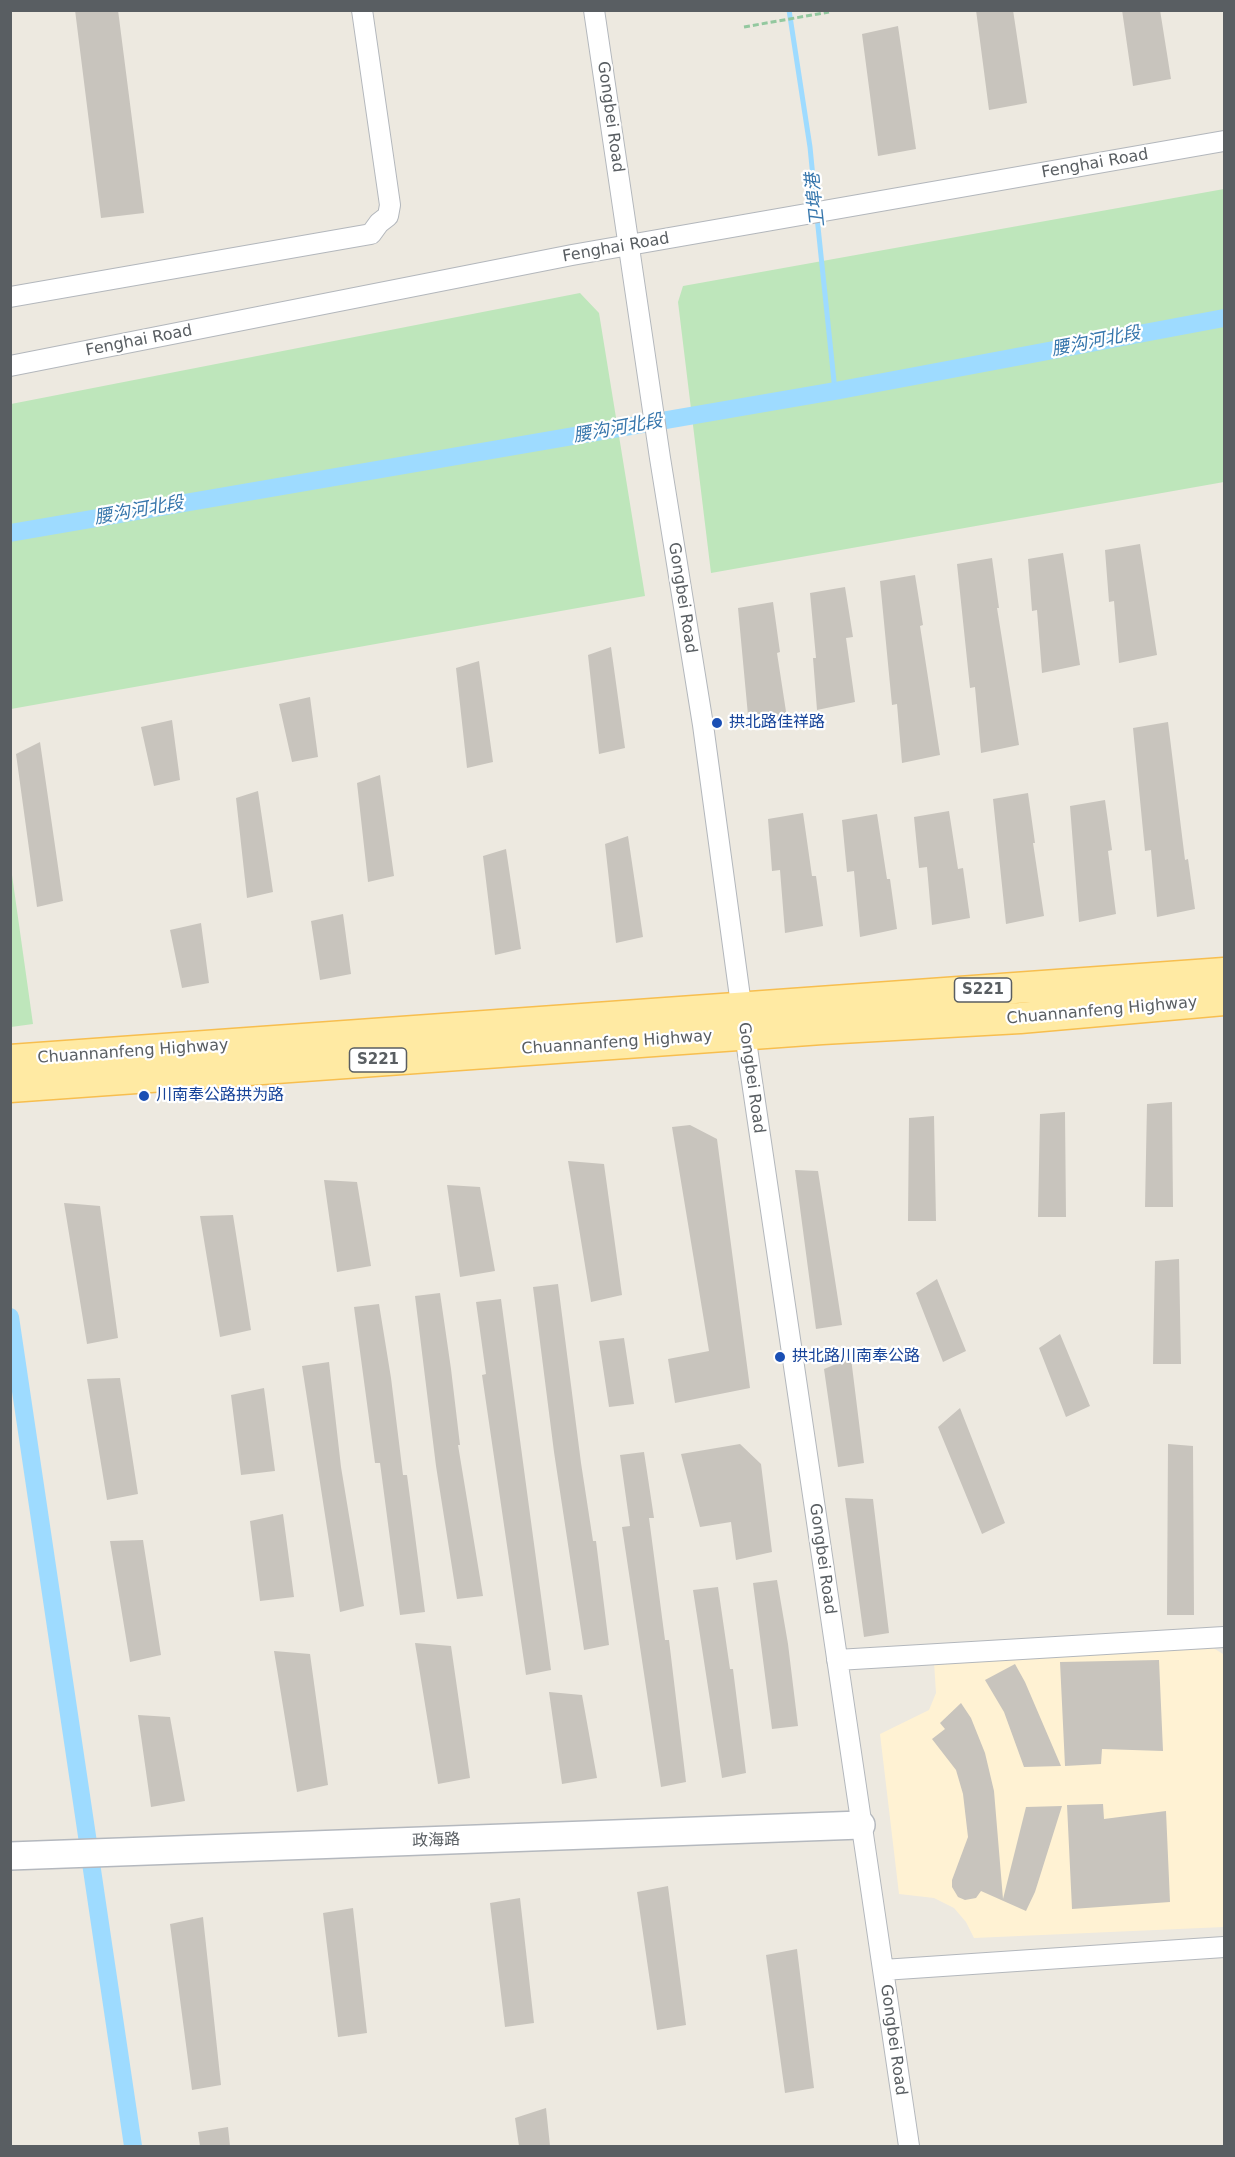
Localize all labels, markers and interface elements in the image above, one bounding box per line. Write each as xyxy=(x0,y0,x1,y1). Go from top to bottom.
street label: Gongbei Road xyxy=(593,60,627,174)
street label: Fenghai Road xyxy=(1040,145,1150,183)
water label: 卫埠港 xyxy=(802,172,830,228)
street label: Fenghai Road xyxy=(561,229,671,267)
street label: Fenghai Road xyxy=(84,321,194,361)
water label: 腰沟河北段 xyxy=(1050,323,1142,361)
water label: 腰沟河北段 xyxy=(572,411,664,447)
water label: 腰沟河北段 xyxy=(93,493,185,529)
street label: Gongbei Road xyxy=(664,541,700,655)
place label: 拱北路佳祥路 xyxy=(729,713,825,733)
marker: 拱北路佳祥路 xyxy=(710,716,724,730)
road number: S221 xyxy=(954,978,1012,1002)
street label: Chuannanfeng Highway xyxy=(1006,993,1198,1029)
street label: Gongbei Road xyxy=(734,1021,768,1135)
street label: Chuannanfeng Highway xyxy=(521,1027,713,1059)
street label: Chuannanfeng Highway xyxy=(37,1036,229,1068)
road number: S221 xyxy=(350,1048,406,1072)
place label: 川南奉公路拱为路 xyxy=(156,1086,284,1106)
marker: 川南奉公路拱为路 xyxy=(137,1089,151,1103)
place label: 拱北路川南奉公路 xyxy=(792,1347,920,1367)
marker: 拱北路川南奉公路 xyxy=(773,1350,787,1364)
street label: Gongbei Road xyxy=(805,1502,839,1616)
street label: 政海路 xyxy=(412,1831,460,1851)
street label: Gongbei Road xyxy=(876,1983,910,2097)

